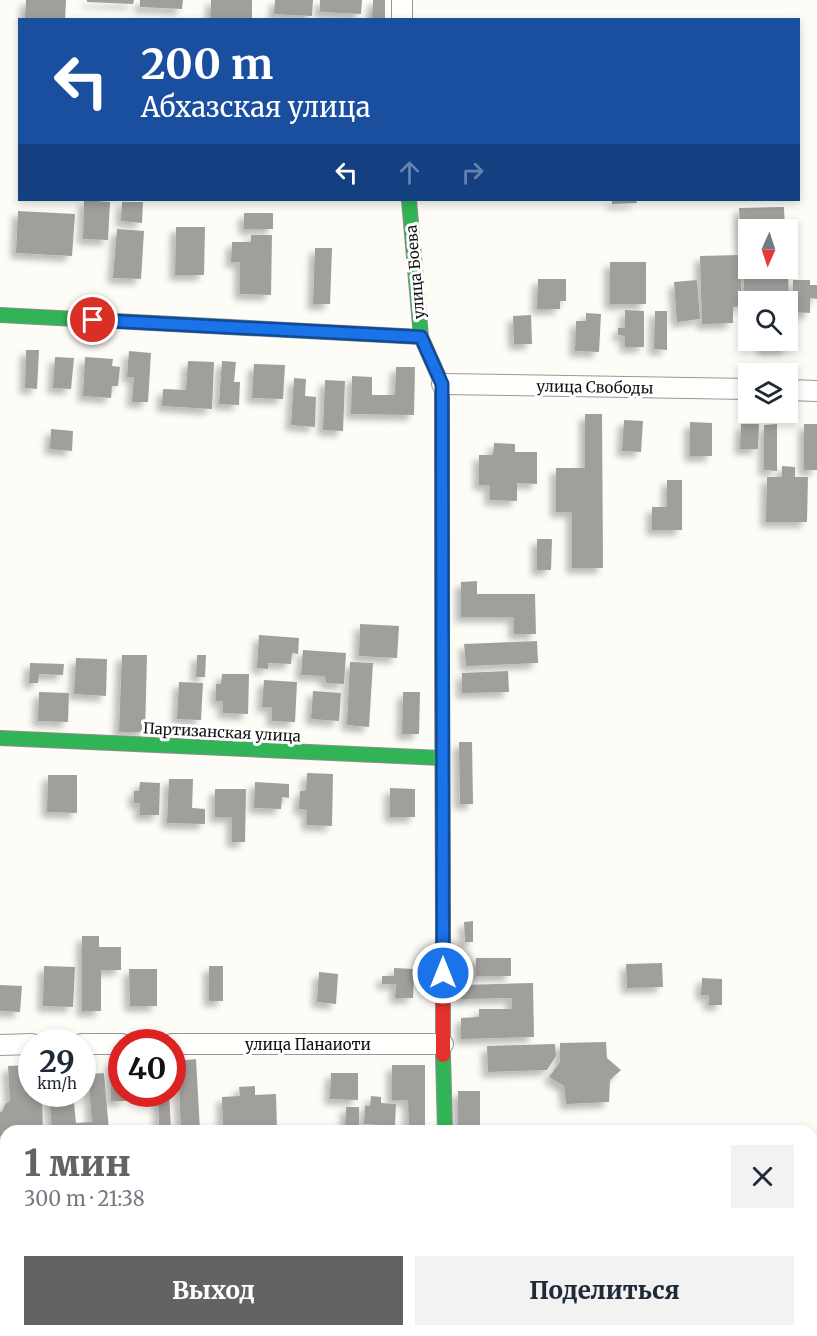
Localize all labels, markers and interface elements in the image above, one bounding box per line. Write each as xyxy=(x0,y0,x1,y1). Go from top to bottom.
text: 200 m xyxy=(141,38,273,90)
icon: left xyxy=(42,42,120,120)
text: Абхазская улица xyxy=(141,90,370,124)
icon: left xyxy=(330,156,363,189)
icon: ahead xyxy=(393,156,426,189)
icon: right xyxy=(456,156,489,189)
north arrow xyxy=(738,219,798,279)
map controls xyxy=(738,219,798,423)
street label: улица Боева xyxy=(401,224,429,320)
button: search xyxy=(738,291,798,351)
pin xyxy=(67,294,118,345)
icon: arrive xyxy=(76,303,109,336)
button: layers xyxy=(738,363,798,423)
street label: улица Свободы xyxy=(536,376,654,398)
street label: Партизанская улица xyxy=(143,718,301,746)
position arrow xyxy=(411,941,475,1005)
speed limit sign: 40 xyxy=(108,1029,186,1107)
street label: улица Панаиоти xyxy=(245,1035,371,1054)
text: 29 xyxy=(39,1042,75,1080)
text: km/h xyxy=(37,1074,77,1093)
text: 1 мин xyxy=(24,1141,131,1186)
button: close xyxy=(731,1145,794,1208)
text: 300 m · 21:38 xyxy=(24,1186,145,1211)
button: Выход xyxy=(24,1256,403,1325)
button: Поделиться xyxy=(415,1256,794,1325)

